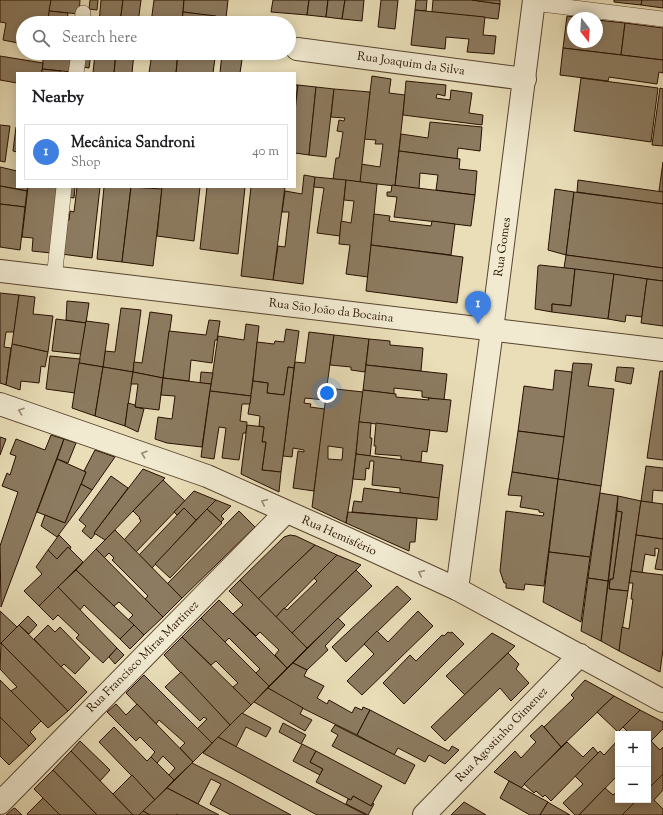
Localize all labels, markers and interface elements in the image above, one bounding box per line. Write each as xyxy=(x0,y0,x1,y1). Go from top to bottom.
north arrow xyxy=(567,12,603,48)
search box xyxy=(16,16,296,60)
icon: search xyxy=(30,27,52,49)
text: Search here xyxy=(62,28,137,49)
street label: Rua Joaquim da Silva xyxy=(356,48,466,81)
text: Nearby xyxy=(32,86,84,110)
text: Mecânica Sandroni xyxy=(71,133,195,154)
text: 1 xyxy=(44,143,48,161)
text: 40 m xyxy=(252,143,279,161)
text: Shop xyxy=(71,154,100,172)
street label: Rua Gomes xyxy=(490,216,516,278)
pin: 1 xyxy=(465,291,491,324)
street label: Rua São João da Bocaina xyxy=(268,294,395,328)
your location xyxy=(317,383,337,403)
one-way arrow xyxy=(18,407,25,416)
one-way arrow xyxy=(140,450,147,459)
one-way arrow xyxy=(261,499,268,507)
street label: Rua Hemisfério xyxy=(299,511,380,561)
one-way arrow xyxy=(418,570,425,578)
street label: Rua Francisco Miras Martinez xyxy=(83,597,203,717)
street label: Rua Agostinho Gimenez xyxy=(452,683,553,787)
map controls xyxy=(615,731,651,803)
button: + xyxy=(615,731,651,767)
button: − xyxy=(615,767,651,803)

